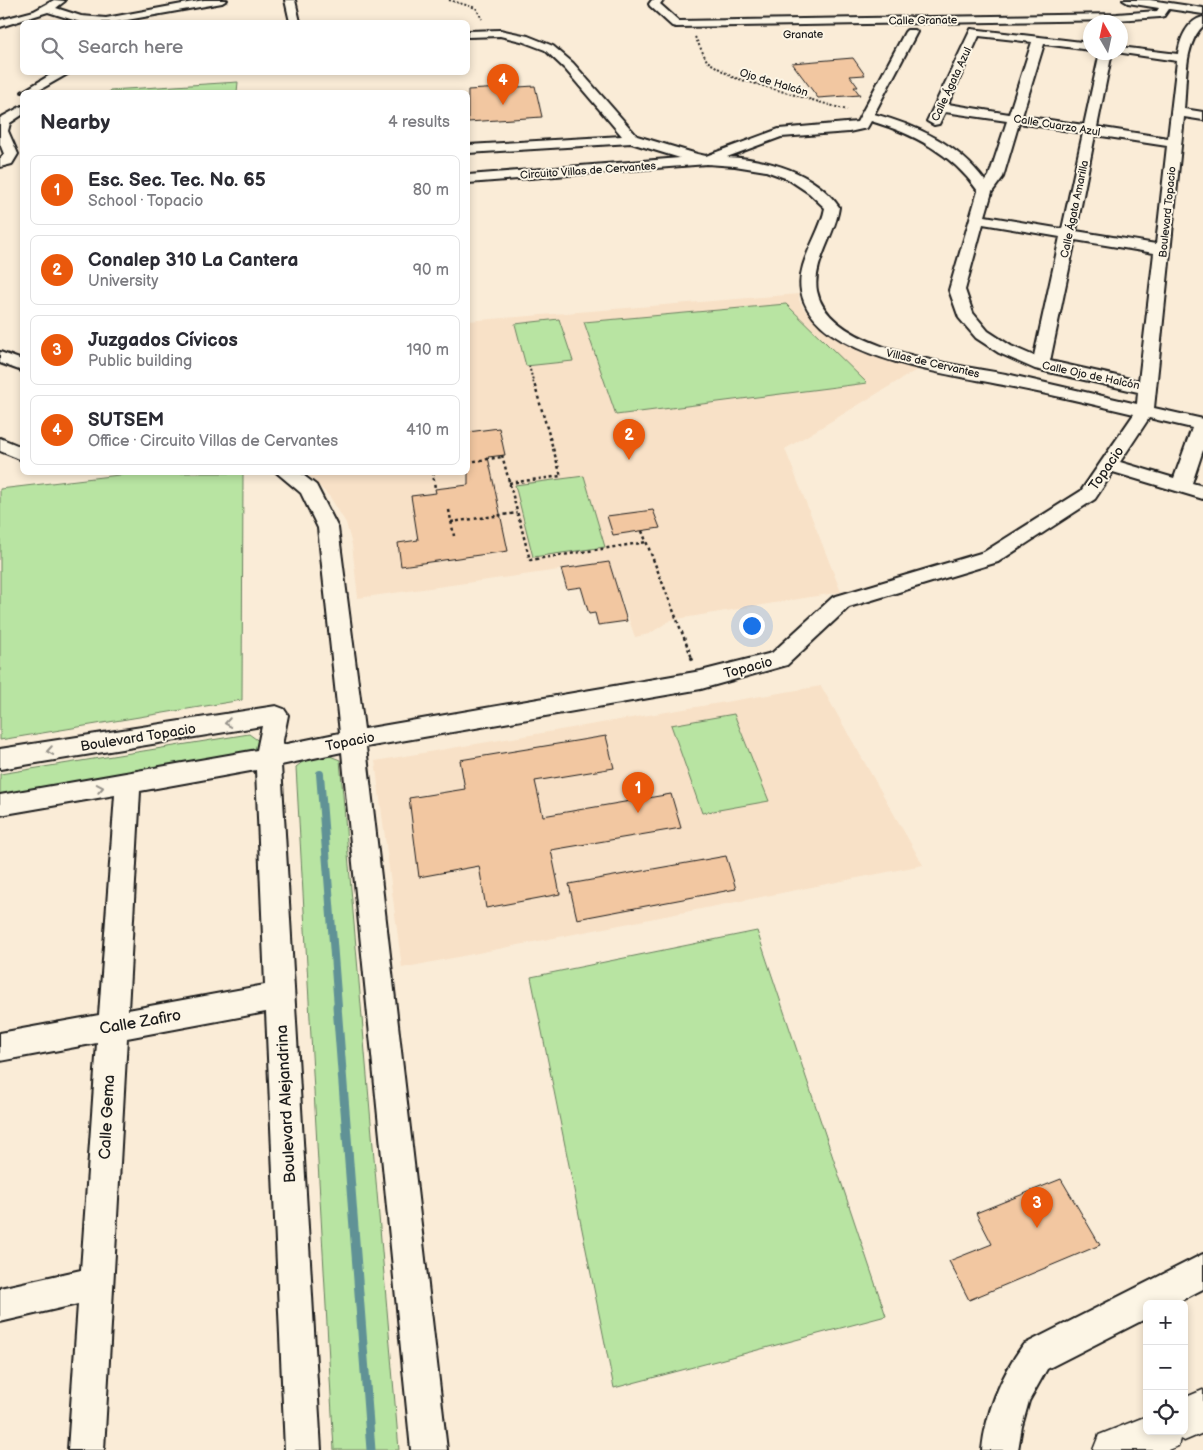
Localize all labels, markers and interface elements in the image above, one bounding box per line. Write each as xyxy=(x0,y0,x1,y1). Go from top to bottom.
street label: Calle Granate xyxy=(889,13,958,28)
north arrow xyxy=(1083,15,1128,60)
search box xyxy=(20,20,470,75)
street label: Granate xyxy=(783,28,824,41)
icon: search xyxy=(38,34,66,62)
text: Search here xyxy=(78,36,183,59)
street label: Calle Ágata Azul xyxy=(928,45,974,123)
pin: 4 xyxy=(487,64,519,105)
street label: Ojo de Halcón xyxy=(738,66,810,99)
text: Nearby xyxy=(40,110,110,135)
street label: Calle Cuarzo Azul xyxy=(1013,112,1101,139)
text: 4 results xyxy=(388,113,450,132)
street label: Circuito Villas de Cervantes xyxy=(520,159,657,182)
street label: Calle Ágata Amarilla xyxy=(1057,159,1091,259)
street label: Boulevard Topacio xyxy=(1156,166,1179,258)
text: Esc. Sec. Tec. No. 65 xyxy=(88,169,266,192)
text: 1 xyxy=(54,181,60,200)
text: 80 m xyxy=(413,181,449,200)
text: School · Topacio xyxy=(88,192,203,211)
text: Conalep 310 La Cantera xyxy=(88,249,298,272)
text: 2 xyxy=(52,261,62,280)
text: 90 m xyxy=(413,261,449,280)
text: University xyxy=(88,272,159,291)
text: Juzgados Cívicos xyxy=(88,329,238,352)
text: 3 xyxy=(52,341,62,360)
text: 190 m xyxy=(407,341,449,360)
street label: Villas de Cervantes xyxy=(885,346,981,381)
text: Public building xyxy=(88,352,192,371)
street label: Calle Ojo de Halcón xyxy=(1041,359,1141,392)
text: SUTSEM xyxy=(88,409,164,432)
pin: 2 xyxy=(613,419,645,460)
text: 4 xyxy=(52,421,62,440)
text: 410 m xyxy=(406,421,449,440)
text: Office · Circuito Villas de Cervantes xyxy=(88,432,338,451)
street label: Topacio xyxy=(1085,443,1128,493)
your location xyxy=(739,613,765,639)
street label: Topacio xyxy=(722,653,774,682)
one-way arrow xyxy=(223,717,232,727)
street label: Boulevard Topacio xyxy=(79,720,197,755)
street label: Topacio xyxy=(324,728,376,755)
one-way arrow xyxy=(46,746,54,756)
pin: 1 xyxy=(622,772,654,813)
one-way arrow xyxy=(95,784,104,794)
street label: Calle Zafiro xyxy=(98,1006,183,1039)
street label: Boulevard Alejandrina xyxy=(273,1024,300,1184)
street label: Calle Gema xyxy=(96,1074,119,1160)
pin: 3 xyxy=(1021,1187,1053,1228)
map controls xyxy=(1143,1300,1188,1435)
button: + xyxy=(1143,1300,1188,1345)
button: − xyxy=(1143,1345,1188,1390)
button: locate xyxy=(1143,1390,1188,1435)

